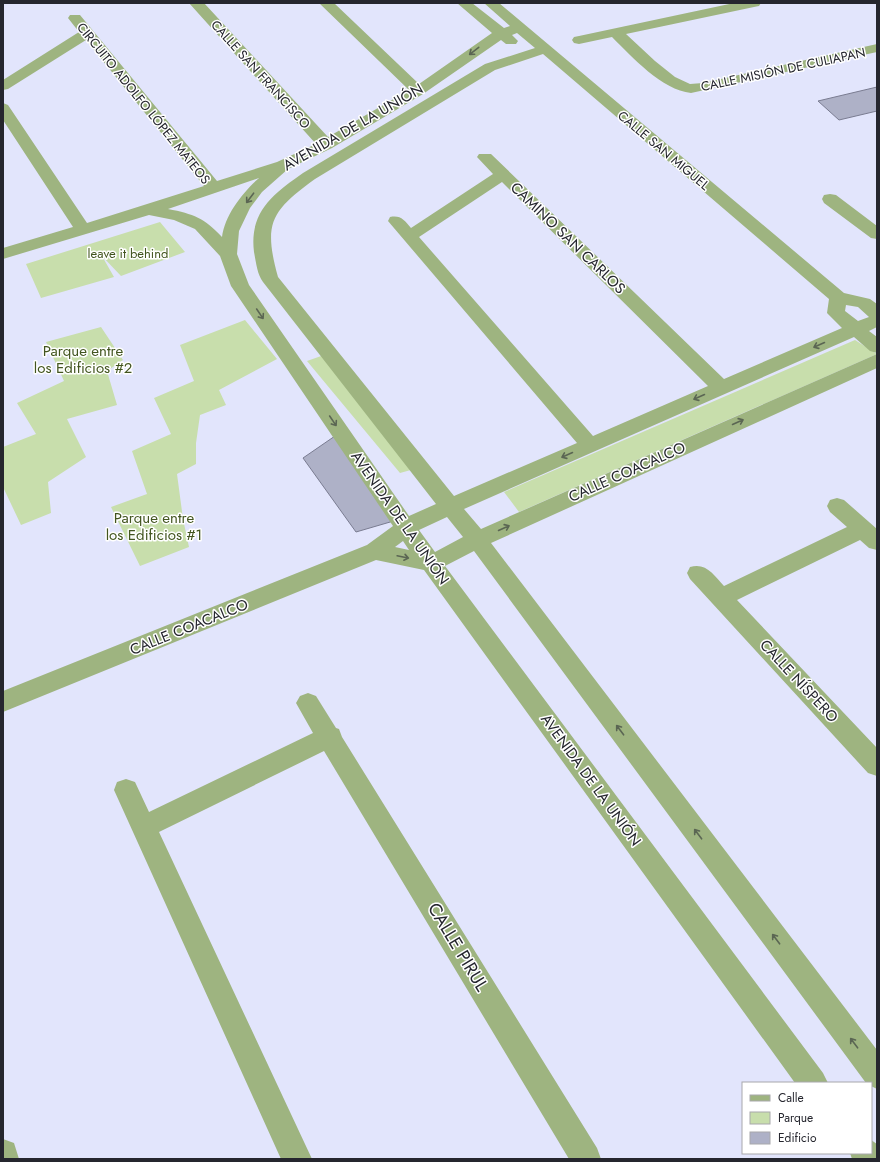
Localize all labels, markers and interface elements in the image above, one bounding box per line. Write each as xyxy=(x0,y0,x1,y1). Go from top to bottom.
street label: CALLE SAN FRANCISCO xyxy=(207,16,315,133)
street label: CIRCUITO ADOLFO LÓPEZ MATEOS xyxy=(72,18,215,188)
street label: CALLE MISIÓN DE CULIAPAN xyxy=(699,43,867,96)
one-way arrow xyxy=(468,46,479,55)
street label: AVENIDA DE LA UNIÓN xyxy=(279,78,427,176)
street label: CALLE SAN MIGUEL xyxy=(614,106,714,195)
street label: CAMINO SAN CARLOS xyxy=(505,177,631,299)
one-way arrow xyxy=(245,192,254,203)
park label: leave it behind xyxy=(88,244,168,263)
one-way arrow xyxy=(256,308,264,319)
park label: Parque entre los Edificios #2 xyxy=(34,340,132,379)
one-way arrow xyxy=(813,342,825,349)
one-way arrow xyxy=(694,394,706,402)
one-way arrow xyxy=(329,416,337,427)
one-way arrow xyxy=(731,418,743,426)
street label: CALLE COACALCO xyxy=(565,436,689,508)
street label: AVENIDA DE LA UNIÓN xyxy=(345,447,455,589)
one-way arrow xyxy=(562,452,574,459)
park label: Parque entre los Edificios #1 xyxy=(106,507,202,546)
one-way arrow xyxy=(498,524,510,531)
one-way arrow xyxy=(396,554,409,562)
street label: CALLE COACALCO xyxy=(127,593,252,661)
street label: CALLE NÍSPERO xyxy=(755,635,843,728)
street label: AVENIDA DE LA UNIÓN xyxy=(535,709,647,851)
one-way arrow xyxy=(616,725,624,736)
one-way arrow xyxy=(694,829,702,840)
street label: CALLE PIRUL xyxy=(421,898,495,996)
one-way arrow xyxy=(772,933,780,944)
one-way arrow xyxy=(849,1037,858,1048)
legend xyxy=(742,1082,872,1154)
text: Calle xyxy=(778,1089,804,1107)
text: Parque xyxy=(778,1109,813,1127)
text: Edificio xyxy=(778,1129,817,1147)

